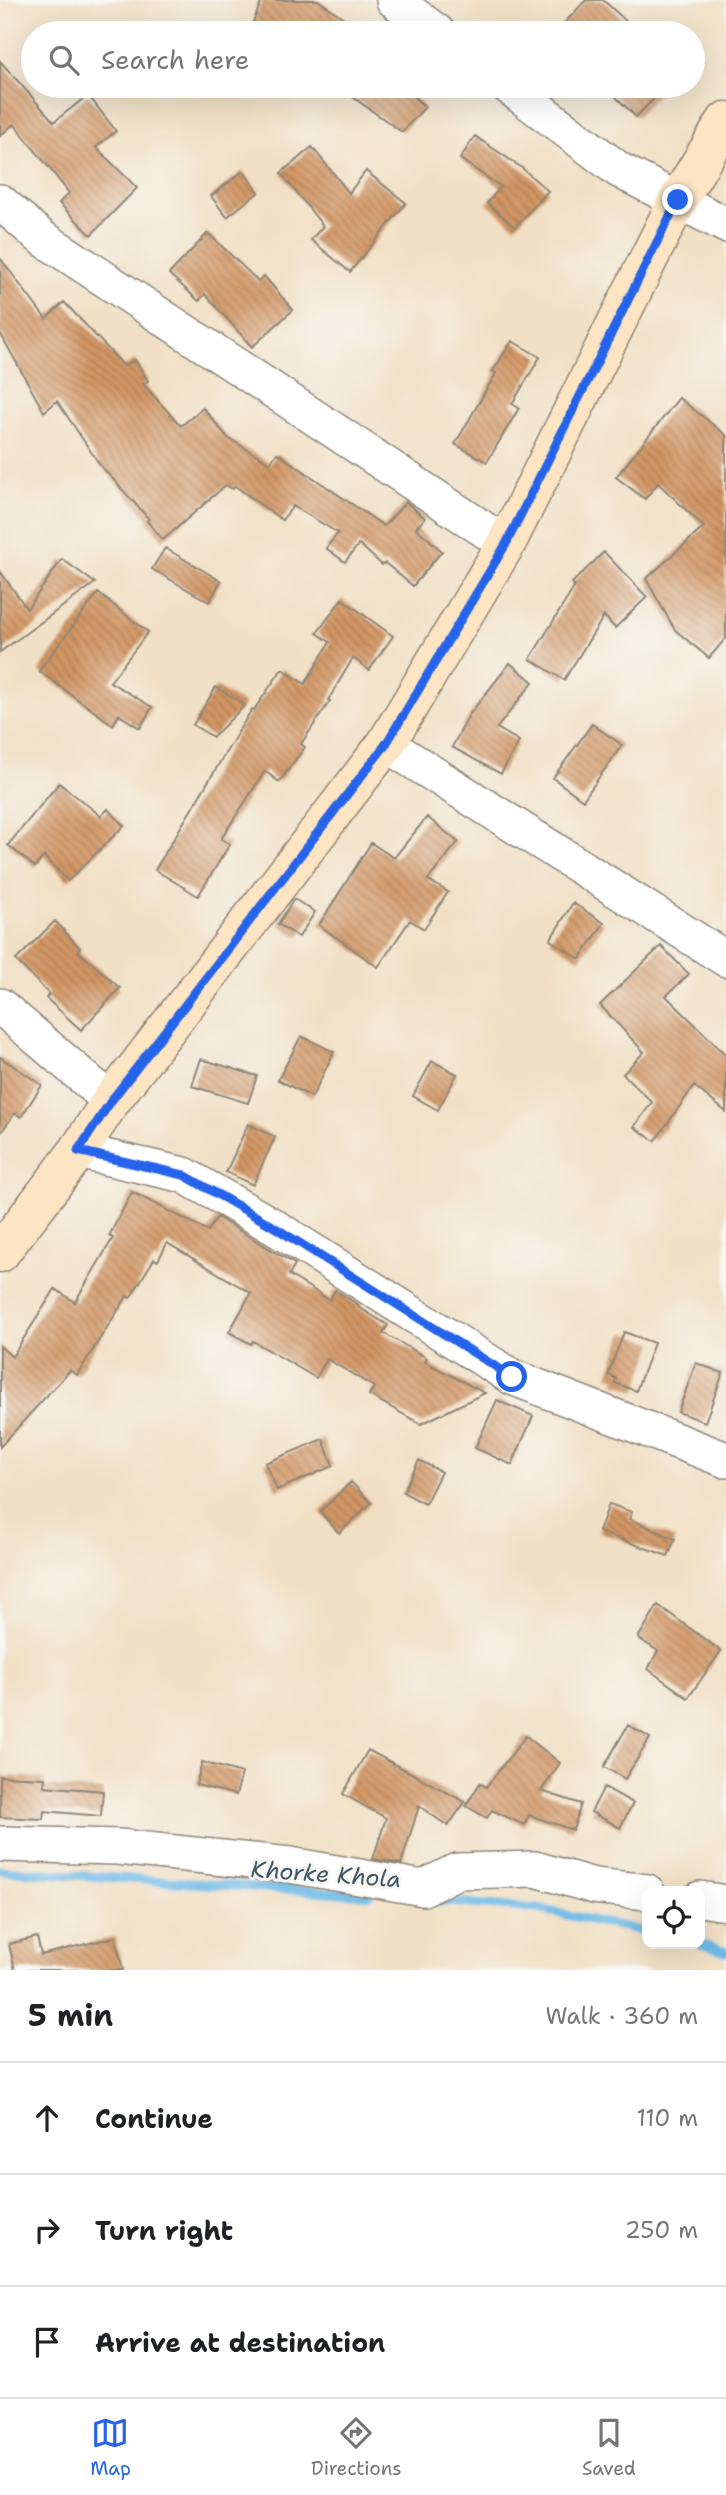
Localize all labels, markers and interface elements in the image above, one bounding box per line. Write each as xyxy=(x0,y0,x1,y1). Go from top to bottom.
search box xyxy=(21,21,705,98)
icon: search xyxy=(45,41,83,79)
text: Search here xyxy=(101,42,250,77)
route end xyxy=(662,184,693,215)
route start xyxy=(496,1361,527,1392)
water label: Khorke Khola xyxy=(250,1854,402,1894)
map controls xyxy=(642,1886,705,1949)
button: locate xyxy=(642,1886,705,1949)
text: 5 min xyxy=(28,1995,113,2036)
text: Walk · 360 m xyxy=(545,2001,698,2031)
icon: ahead xyxy=(28,2099,66,2137)
text: Continue xyxy=(95,2101,213,2136)
text: 110 m xyxy=(636,2103,698,2133)
icon: right xyxy=(28,2211,66,2249)
text: Turn right xyxy=(95,2213,233,2248)
text: 250 m xyxy=(625,2215,698,2245)
icon: arrive xyxy=(28,2323,66,2361)
text: Arrive at destination xyxy=(95,2325,385,2360)
tab: Map xyxy=(90,2414,131,2481)
tab: Directions xyxy=(311,2414,402,2481)
tab: Saved xyxy=(582,2414,636,2481)

